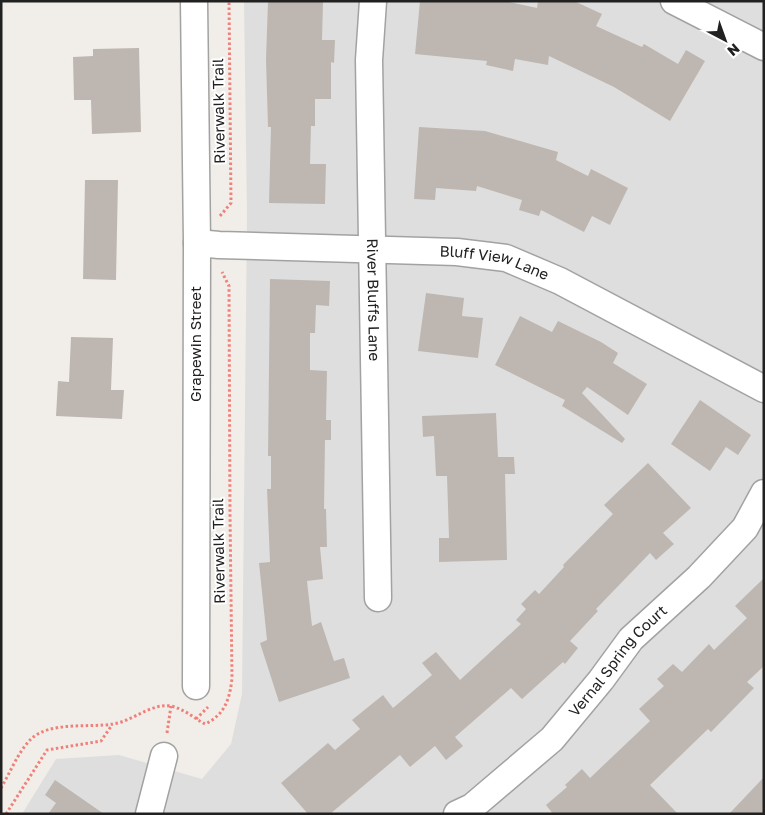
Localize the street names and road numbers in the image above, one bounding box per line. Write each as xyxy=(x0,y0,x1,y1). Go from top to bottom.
street label: Riverwalk Trail xyxy=(208,58,228,164)
street label: River Bluffs Lane xyxy=(364,238,384,362)
street label: Bluff View Lane xyxy=(439,241,552,283)
street label: Grapewin Street xyxy=(186,286,204,402)
street label: Riverwalk Trail xyxy=(208,498,228,604)
street label: Vernal Spring Court xyxy=(565,601,670,720)

